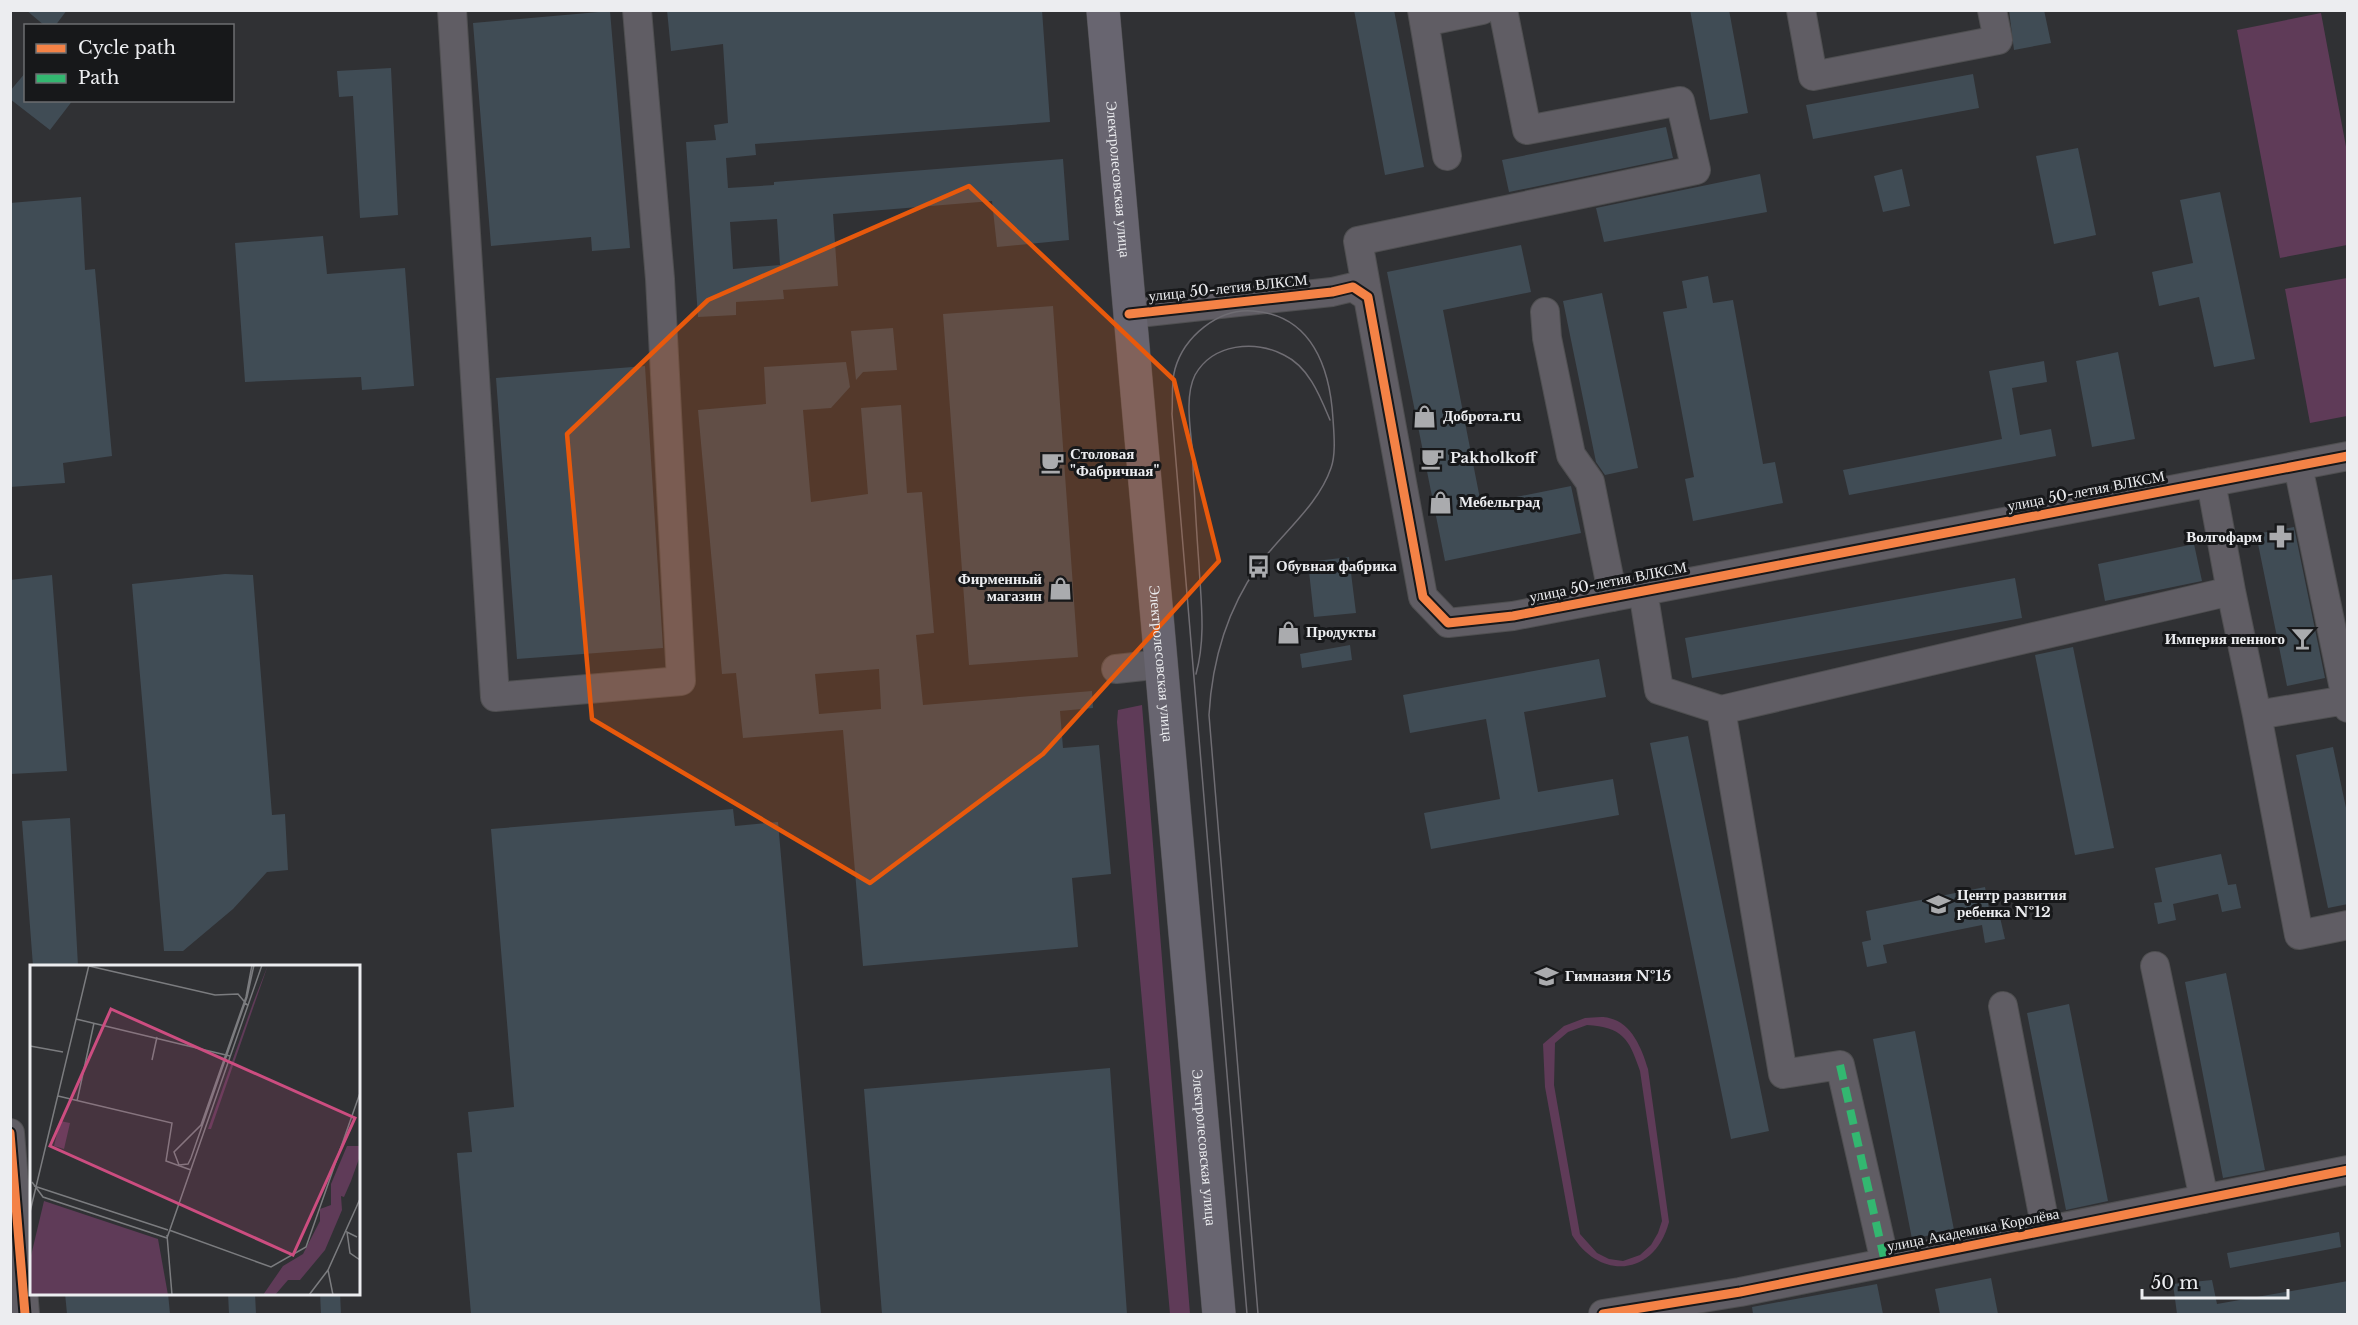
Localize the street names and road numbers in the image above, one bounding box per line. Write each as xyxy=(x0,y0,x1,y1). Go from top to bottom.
street label: Электролесовская улица xyxy=(1102,100,1135,259)
street label: улица 50-летия ВЛКСМ xyxy=(1147,270,1309,305)
street label: улица 50-летия ВЛКСМ xyxy=(2006,466,2166,515)
street label: улица 50-летия ВЛКСМ xyxy=(1528,557,1688,606)
street label: Электролесовская улица xyxy=(1145,584,1178,743)
street label: Электролесовская улица xyxy=(1188,1068,1221,1227)
street label: улица Академика Королёва xyxy=(1885,1203,2061,1256)

